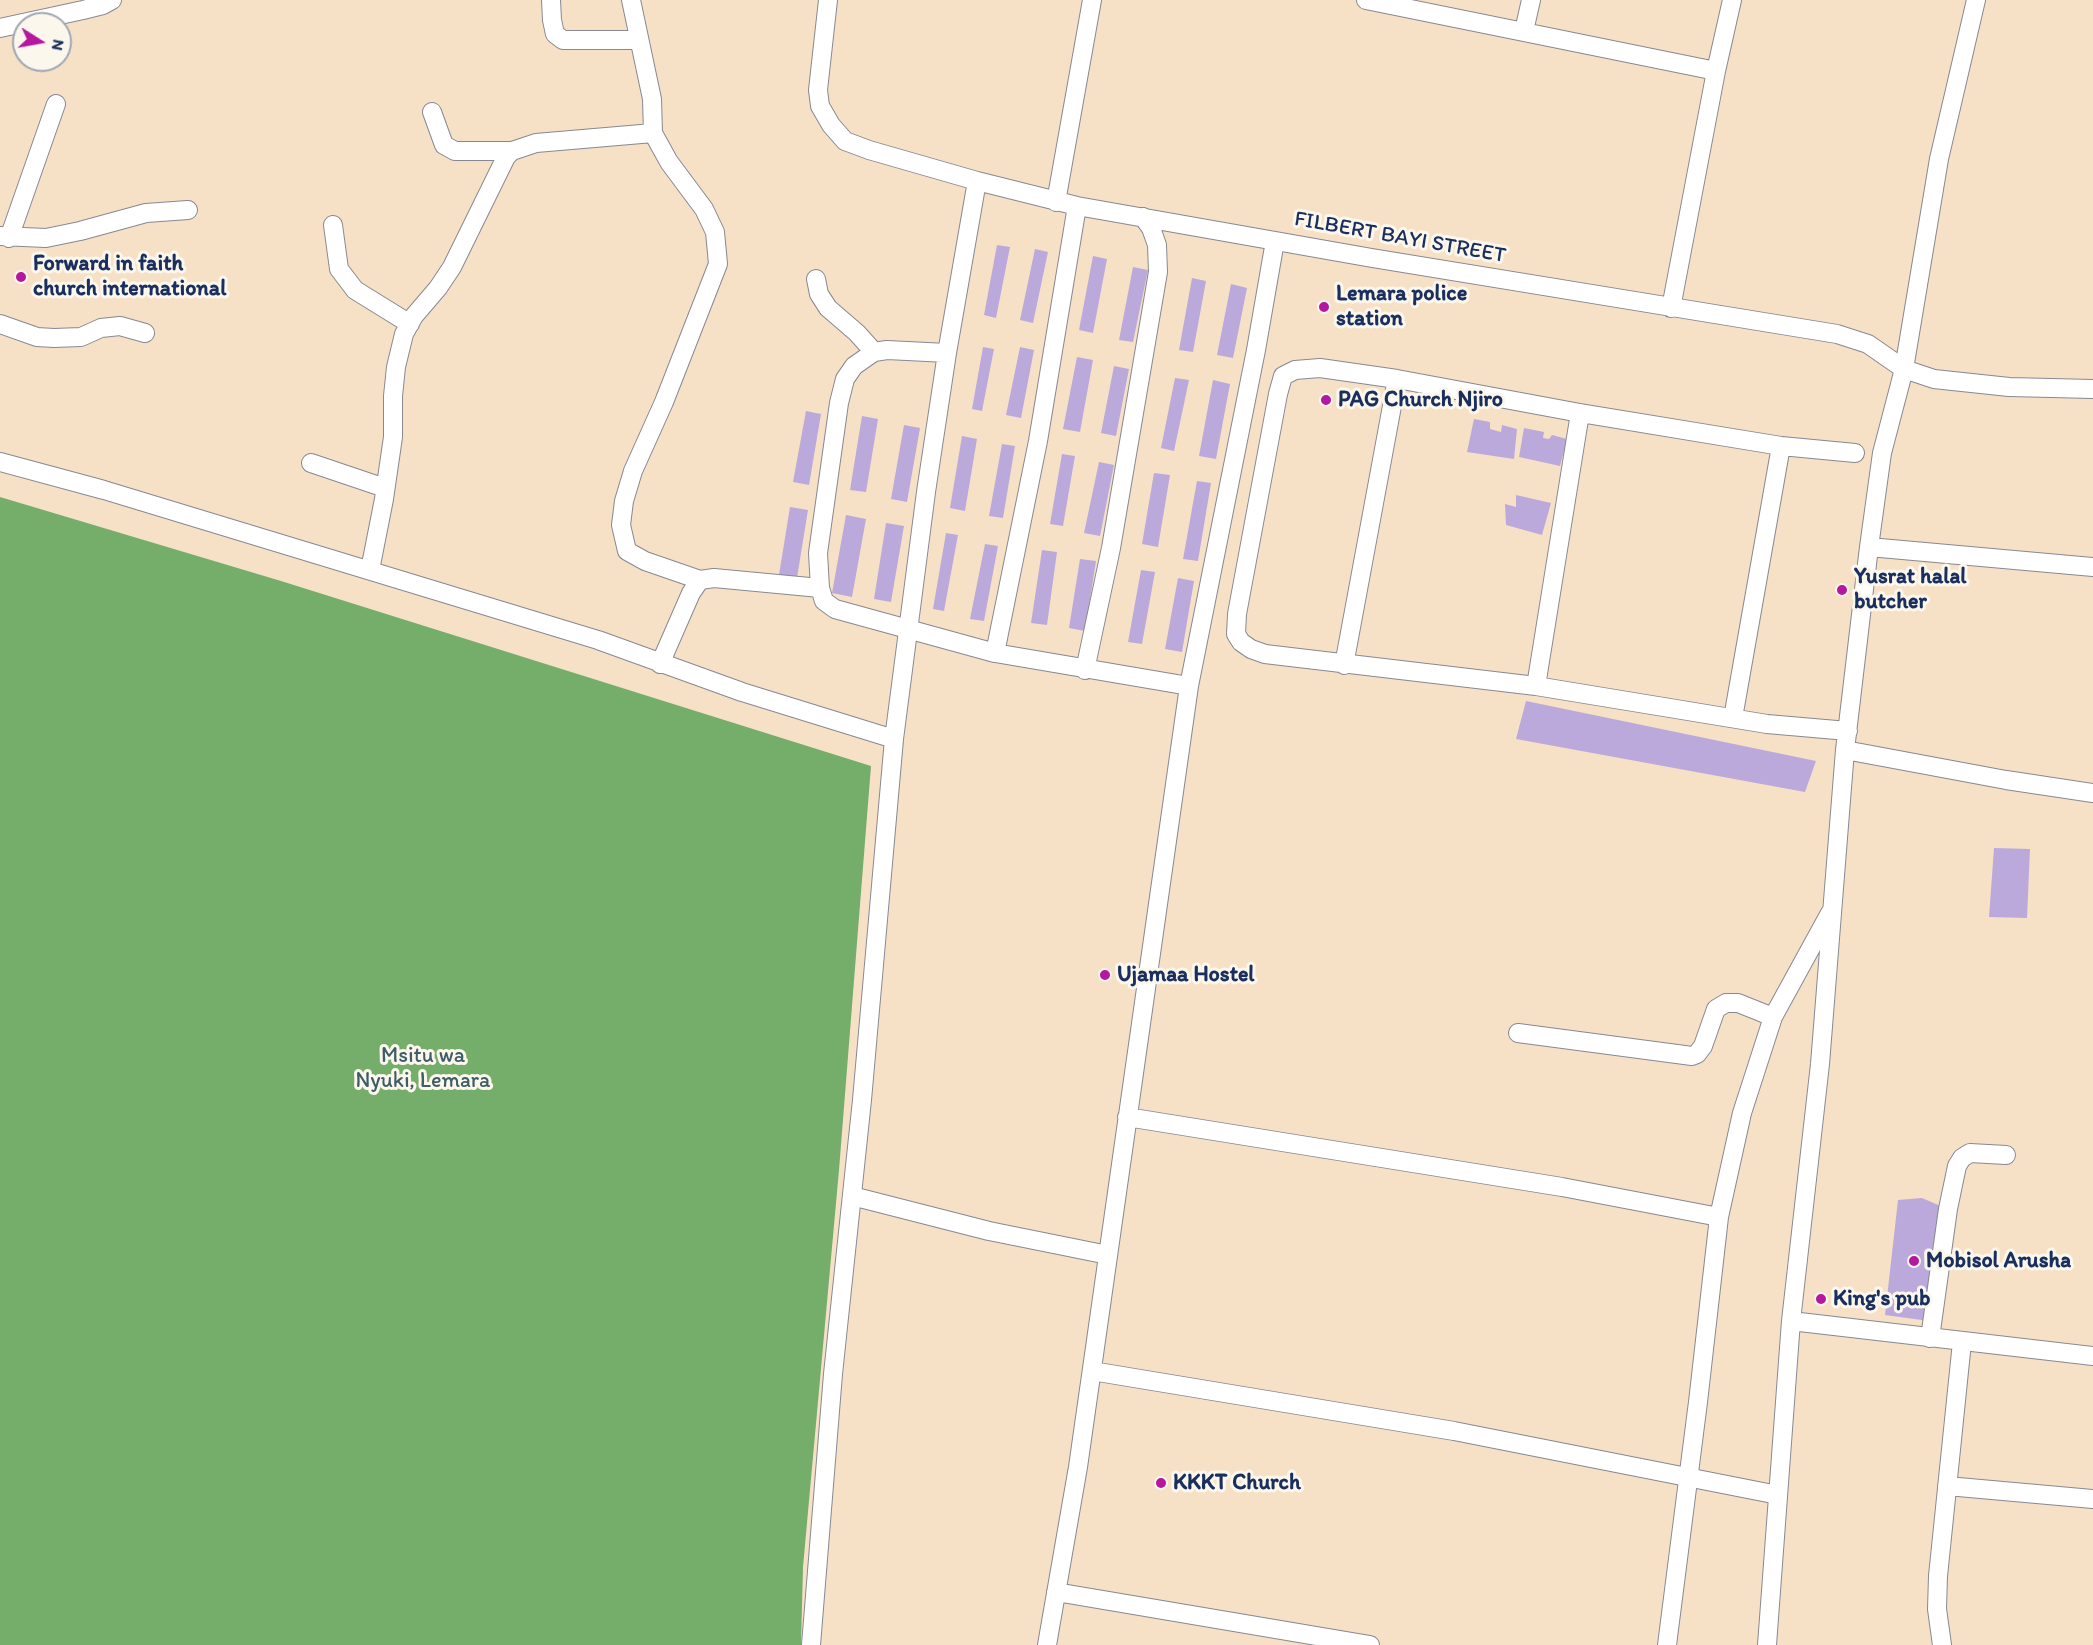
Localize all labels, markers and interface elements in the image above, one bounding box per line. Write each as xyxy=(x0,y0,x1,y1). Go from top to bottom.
north arrow xyxy=(12,12,72,72)
text: N xyxy=(48,38,69,52)
street label: FILBERT BAYI STREET xyxy=(1292,206,1508,270)
place label: Forward in faith church international xyxy=(33,251,226,302)
marker: Forward in faith church international xyxy=(14,270,28,284)
place label: Lemara police station xyxy=(1336,281,1467,332)
marker: Lemara police station xyxy=(1317,300,1331,314)
place label: PAG Church Njiro xyxy=(1338,387,1503,413)
marker: PAG Church Njiro xyxy=(1319,393,1333,407)
place label: Yusrat halal butcher xyxy=(1854,564,1967,616)
marker: Yusrat halal butcher xyxy=(1835,583,1849,597)
place label: Ujamaa Hostel xyxy=(1117,962,1255,988)
marker: Ujamaa Hostel xyxy=(1098,968,1112,982)
park label: Msitu wa Nyuki, Lemara xyxy=(356,1043,490,1094)
place label: Mobisol Arusha xyxy=(1926,1248,2071,1274)
marker: Mobisol Arusha xyxy=(1907,1254,1921,1268)
place label: King's pub xyxy=(1833,1286,1931,1312)
marker: King's pub xyxy=(1814,1292,1828,1306)
place label: KKKT Church xyxy=(1173,1470,1301,1496)
marker: KKKT Church xyxy=(1154,1476,1168,1490)

